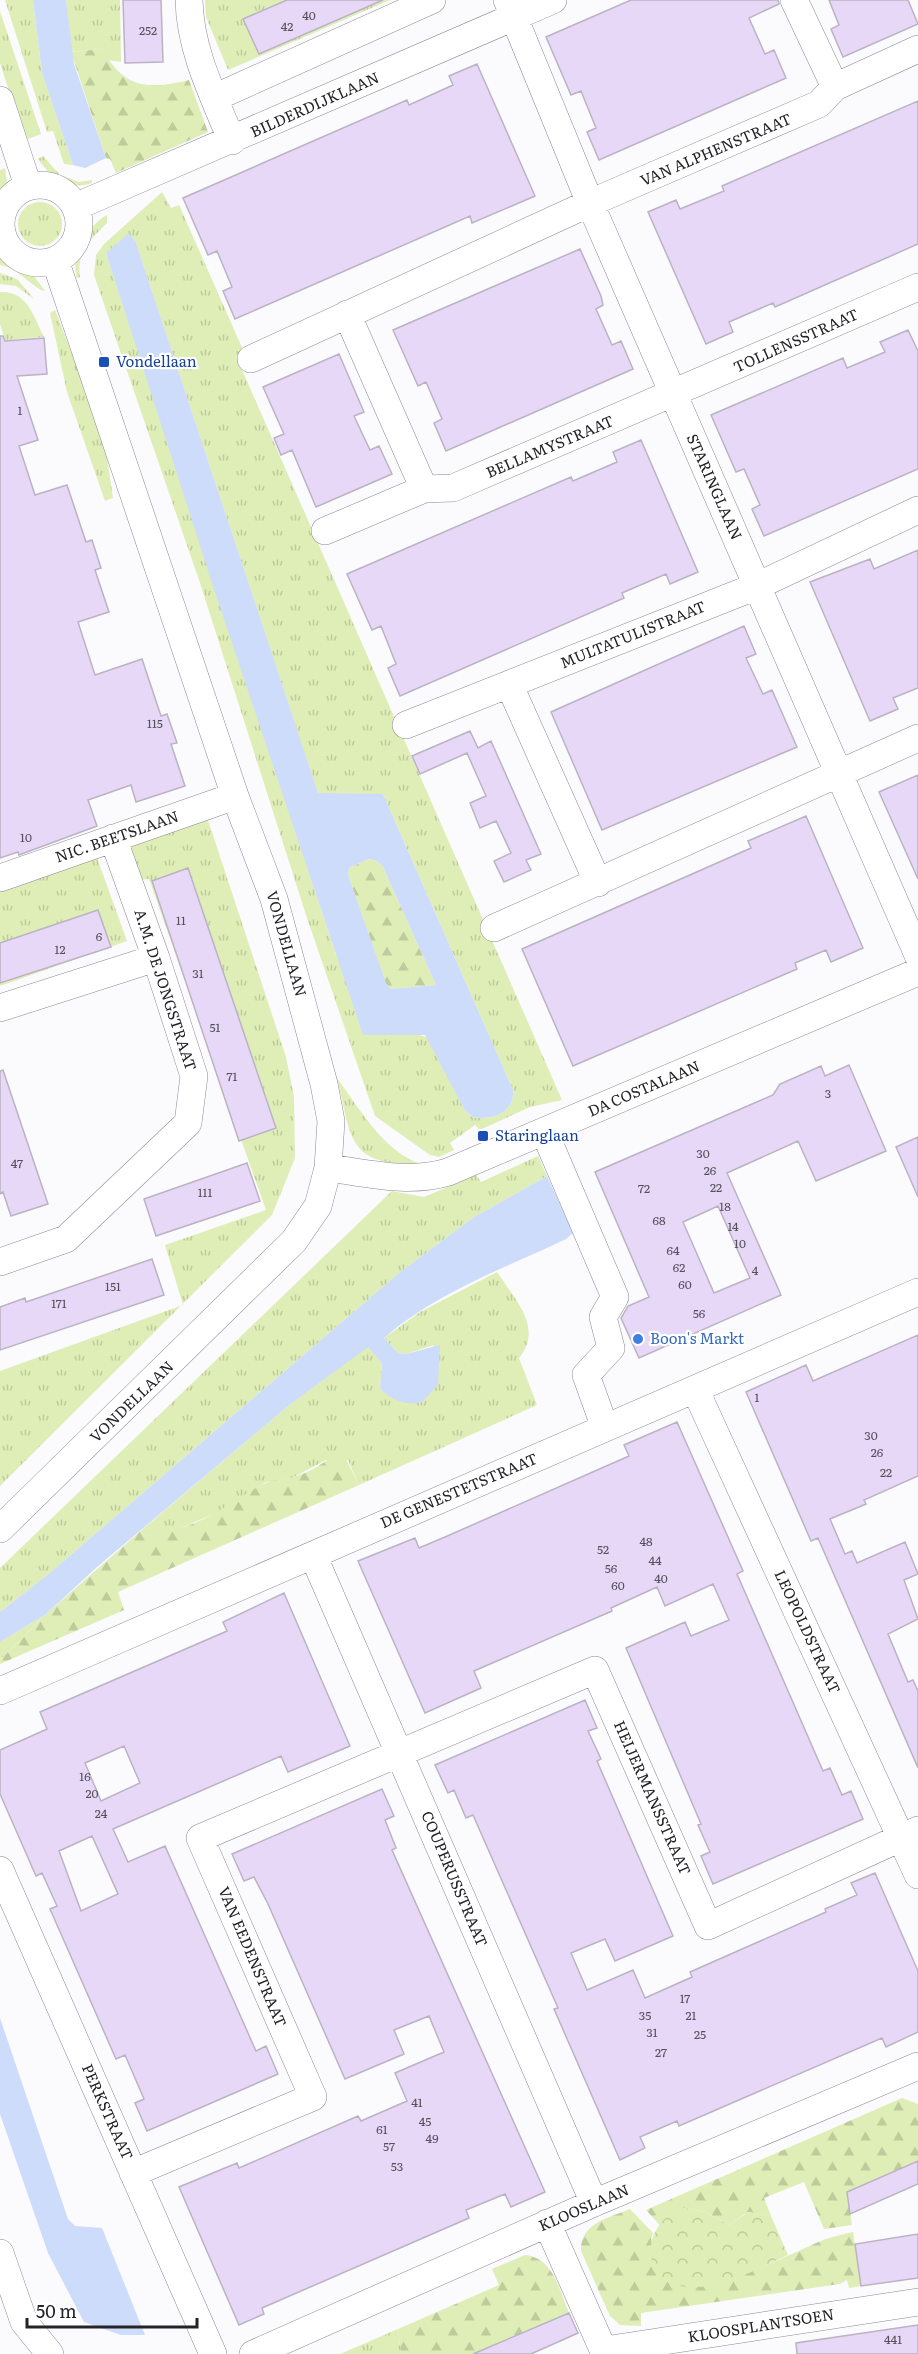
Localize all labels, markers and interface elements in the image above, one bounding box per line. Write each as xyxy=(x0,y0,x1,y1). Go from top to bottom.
house number: 40 xyxy=(302,6,316,24)
house number: 42 xyxy=(281,17,293,35)
house number: 252 xyxy=(139,21,157,39)
street label: BILDERDIJKLAAN xyxy=(246,65,383,142)
street label: VAN ALPHENSTRAAT xyxy=(636,106,795,191)
street label: TOLLENSSTRAAT xyxy=(729,302,862,378)
place label: Vondellaan xyxy=(116,349,197,372)
marker: Vondellaan xyxy=(97,355,111,369)
house number: 1 xyxy=(18,401,23,419)
street label: BELLAMYSTRAAT xyxy=(482,408,617,483)
street label: STARINGLAAN xyxy=(682,430,749,543)
street label: MULTATULISTRAAT xyxy=(556,594,709,673)
house number: 115 xyxy=(147,714,163,732)
street label: NIC. BEETSLAAN xyxy=(52,804,182,868)
house number: 10 xyxy=(20,828,32,846)
street label: VONDELLAAN xyxy=(261,888,314,999)
street label: A.M. DE JONGSTRAAT xyxy=(129,906,203,1073)
house number: 11 xyxy=(176,911,186,929)
house number: 6 xyxy=(96,927,103,945)
house number: 12 xyxy=(55,940,65,958)
house number: 31 xyxy=(192,964,204,982)
house number: 51 xyxy=(210,1018,221,1036)
street label: DA COSTALAAN xyxy=(584,1054,703,1122)
house number: 71 xyxy=(227,1067,238,1085)
house number: 3 xyxy=(825,1084,831,1102)
place label: Staringlaan xyxy=(495,1123,579,1146)
marker: Staringlaan xyxy=(476,1129,490,1143)
house number: 30 xyxy=(696,1144,710,1162)
house number: 47 xyxy=(11,1154,23,1172)
house number: 26 xyxy=(704,1161,717,1179)
house number: 22 xyxy=(710,1178,722,1196)
house number: 72 xyxy=(638,1179,650,1197)
house number: 111 xyxy=(198,1183,212,1201)
house number: 18 xyxy=(719,1197,731,1215)
house number: 68 xyxy=(652,1211,666,1229)
house number: 14 xyxy=(727,1217,739,1235)
house number: 10 xyxy=(734,1234,746,1252)
house number: 64 xyxy=(666,1241,680,1259)
house number: 62 xyxy=(673,1258,685,1276)
house number: 4 xyxy=(752,1261,759,1279)
house number: 60 xyxy=(678,1275,692,1293)
house number: 151 xyxy=(105,1277,121,1295)
house number: 171 xyxy=(51,1294,67,1312)
house number: 56 xyxy=(693,1304,706,1322)
place label: Boon's Markt xyxy=(650,1326,744,1349)
marker: Boon's Markt xyxy=(631,1332,645,1346)
street label: VONDELLAAN xyxy=(84,1355,178,1447)
house number: 1 xyxy=(755,1388,760,1406)
house number: 30 xyxy=(864,1426,878,1444)
house number: 26 xyxy=(871,1443,884,1461)
street label: DE GENESTETSTRAAT xyxy=(376,1446,541,1533)
house number: 22 xyxy=(880,1463,892,1481)
house number: 48 xyxy=(639,1532,653,1550)
house number: 52 xyxy=(597,1540,609,1558)
house number: 44 xyxy=(648,1551,662,1569)
house number: 56 xyxy=(605,1559,618,1577)
street label: LEOPOLDSTRAAT xyxy=(770,1566,847,1697)
house number: 40 xyxy=(654,1569,668,1587)
house number: 60 xyxy=(611,1576,625,1594)
street label: HEIJERMANSSTRAAT xyxy=(609,1716,698,1878)
house number: 16 xyxy=(79,1767,91,1785)
house number: 20 xyxy=(85,1784,99,1802)
house number: 24 xyxy=(95,1804,108,1822)
street label: COUPERUSSTRAAT xyxy=(416,1807,494,1950)
street label: VAN EEDENSTRAAT xyxy=(213,1883,293,2030)
house number: 17 xyxy=(680,1989,690,2007)
house number: 35 xyxy=(639,2006,651,2024)
house number: 21 xyxy=(686,2006,697,2024)
house number: 31 xyxy=(646,2023,658,2041)
house number: 25 xyxy=(694,2025,706,2043)
house number: 27 xyxy=(655,2043,667,2061)
street label: PERKSTRAAT xyxy=(77,2060,140,2163)
house number: 41 xyxy=(411,2093,423,2111)
house number: 45 xyxy=(419,2112,431,2130)
house number: 61 xyxy=(376,2120,388,2138)
house number: 49 xyxy=(426,2129,438,2147)
house number: 57 xyxy=(383,2137,395,2155)
house number: 53 xyxy=(391,2157,403,2175)
street label: KLOOSLAAN xyxy=(534,2177,632,2236)
scale bar xyxy=(27,2291,196,2329)
text: 50 m xyxy=(36,2297,77,2324)
street label: KLOOSPLANTSOEN xyxy=(686,2302,836,2347)
house number: 441 xyxy=(884,2330,902,2348)

